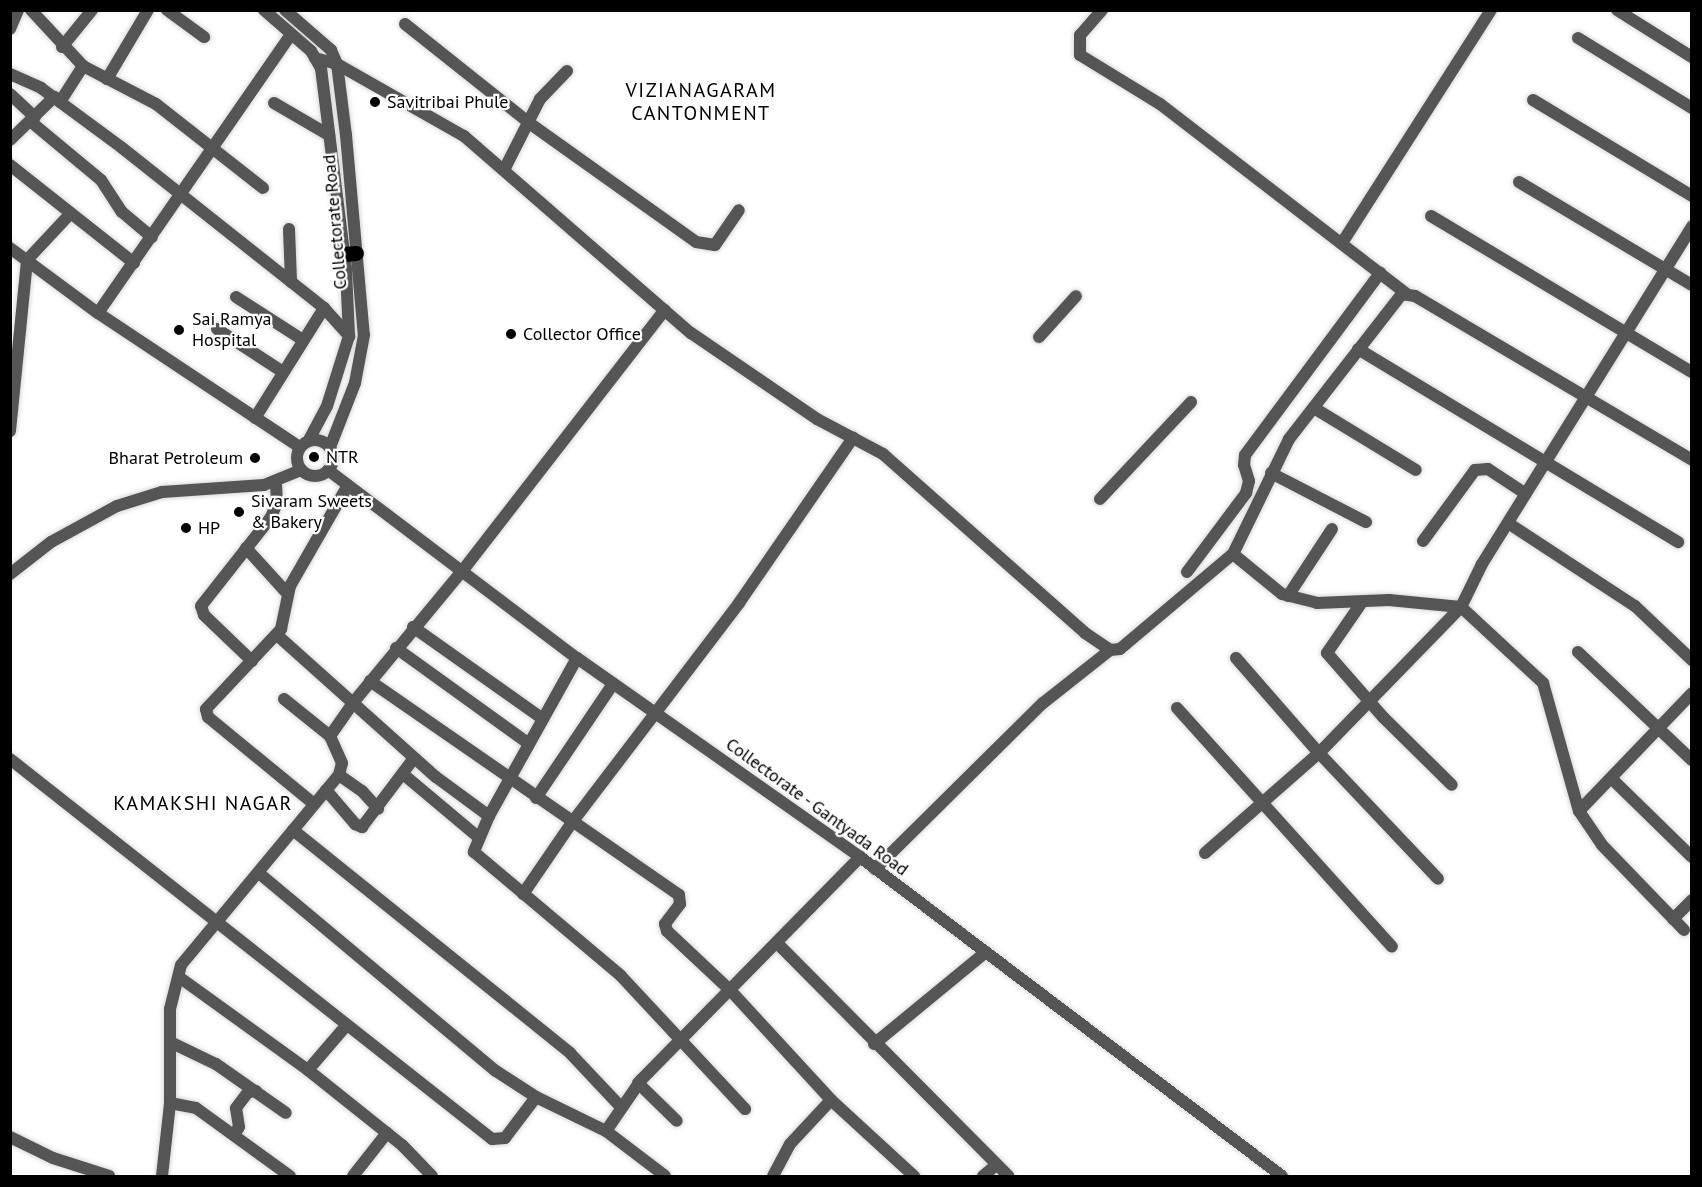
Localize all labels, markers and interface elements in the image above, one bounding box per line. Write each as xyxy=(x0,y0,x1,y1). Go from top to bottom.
district label: VIZIANAGARAM CANTONMENT xyxy=(625,79,777,126)
place label: Savitribai Phule xyxy=(387,91,508,113)
marker: Savitribai Phule xyxy=(368,95,382,109)
street label: Collectorate Road xyxy=(318,154,352,290)
place label: Sai Ramya Hospital xyxy=(192,309,272,352)
marker: Sai Ramya Hospital xyxy=(170,321,188,339)
place label: Collector Office xyxy=(523,323,641,345)
marker: Collector Office xyxy=(504,327,518,341)
place label: NTR xyxy=(326,446,359,468)
place label: Bharat Petroleum xyxy=(109,447,243,469)
marker: NTR xyxy=(307,450,321,464)
marker: Bharat Petroleum xyxy=(248,451,262,465)
place label: Sivaram Sweets & Bakery xyxy=(251,491,372,534)
marker: Sivaram Sweets & Bakery xyxy=(232,505,246,519)
place label: HP xyxy=(198,517,220,539)
marker: HP xyxy=(179,521,193,535)
street label: Collectorate - Gantyada Road xyxy=(720,733,914,881)
district label: KAMAKSHI NAGAR xyxy=(113,791,293,815)

